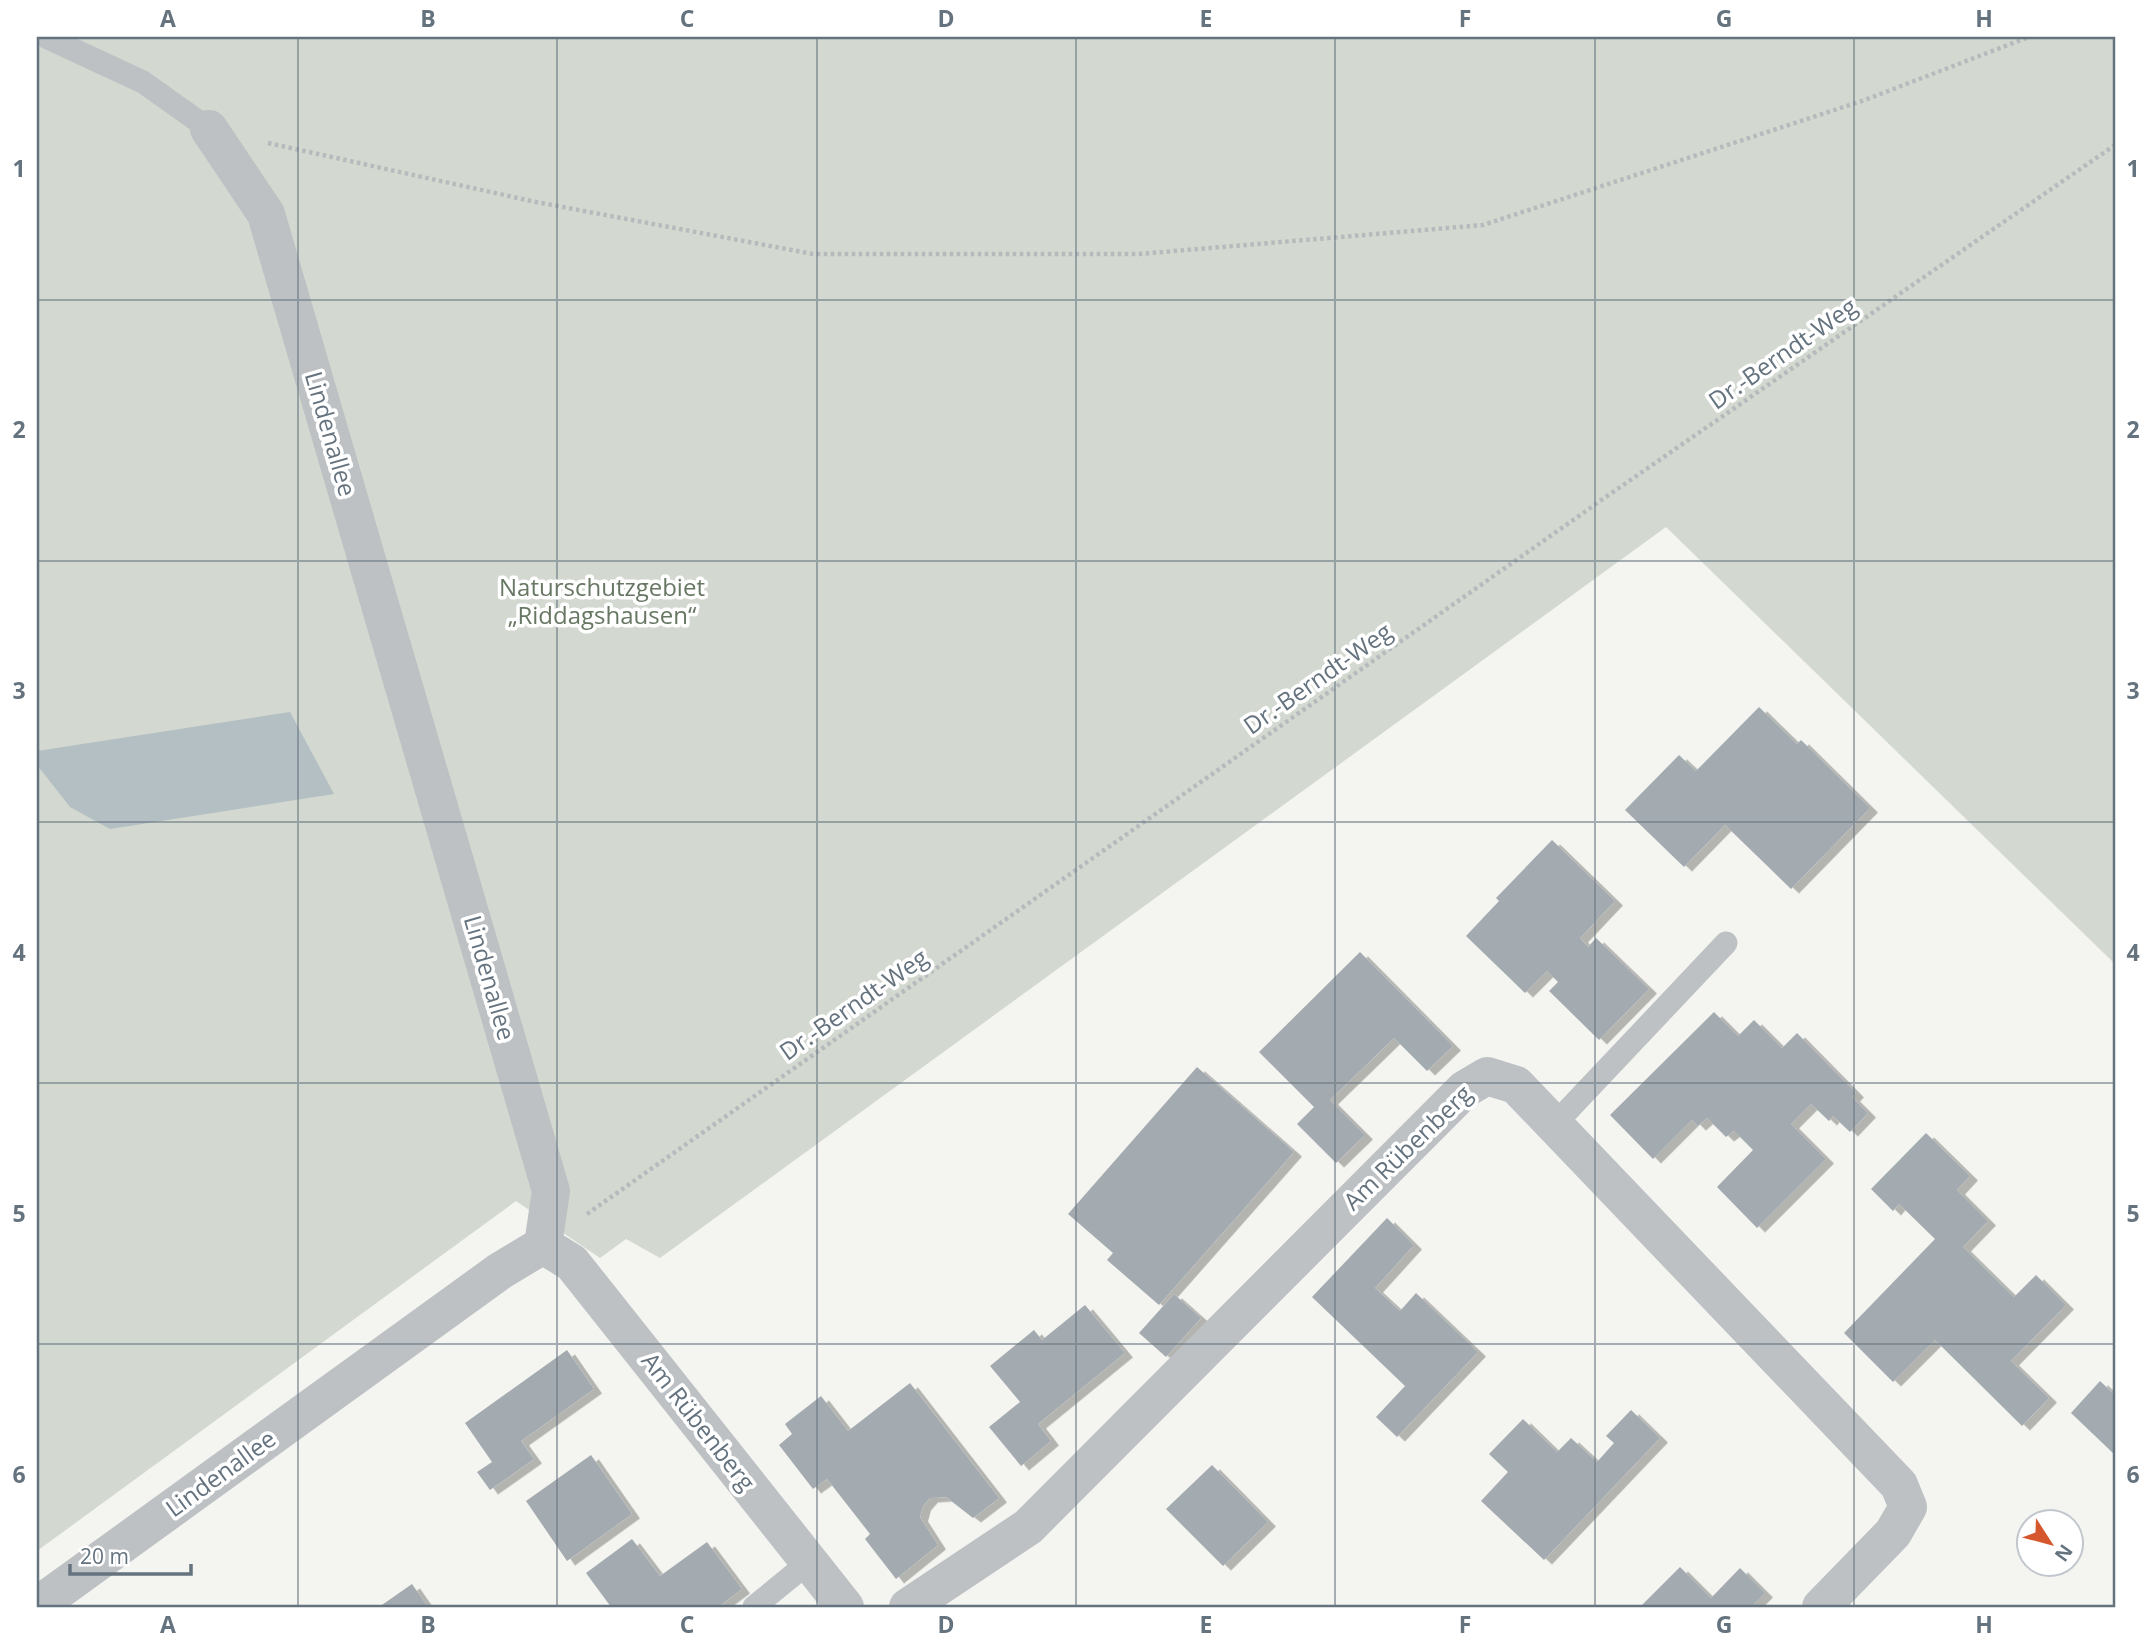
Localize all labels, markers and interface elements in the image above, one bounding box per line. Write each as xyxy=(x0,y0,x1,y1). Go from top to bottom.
text: A xyxy=(160,2,176,34)
text: B xyxy=(420,2,436,34)
text: C xyxy=(680,2,694,34)
text: D xyxy=(937,2,955,34)
text: E xyxy=(1200,2,1212,34)
text: F xyxy=(1459,2,1471,34)
text: G xyxy=(1716,2,1732,34)
text: H xyxy=(1975,2,1993,34)
text: 1 xyxy=(12,152,26,184)
text: 1 xyxy=(2126,152,2140,184)
street label: Dr.-Berndt-Weg xyxy=(1701,289,1863,416)
street label: Lindenallee xyxy=(298,367,365,500)
text: 2 xyxy=(12,413,26,445)
text: 2 xyxy=(2126,413,2140,445)
park label: Naturschutzgebiet „Riddagshausen“ xyxy=(499,570,705,631)
street label: Dr.-Berndt-Weg xyxy=(1236,614,1398,741)
text: 3 xyxy=(12,674,26,706)
text: 3 xyxy=(2126,674,2140,706)
street label: Lindenallee xyxy=(457,911,524,1044)
text: 4 xyxy=(12,936,26,968)
text: 4 xyxy=(2126,936,2140,968)
street label: Dr.-Berndt-Weg xyxy=(772,940,934,1067)
street label: Am Rübenberg xyxy=(1335,1077,1479,1217)
text: 5 xyxy=(12,1197,26,1229)
text: 5 xyxy=(2126,1197,2140,1229)
street label: Am Rübenberg xyxy=(635,1345,764,1497)
street label: Lindenallee xyxy=(158,1422,282,1524)
text: 6 xyxy=(12,1458,26,1490)
text: 6 xyxy=(2126,1458,2140,1490)
north arrow xyxy=(2016,1508,2086,1578)
scale bar xyxy=(70,1532,191,1576)
text: N xyxy=(2049,1539,2079,1567)
text: 20 m xyxy=(80,1542,129,1570)
text: A xyxy=(160,1608,176,1640)
text: B xyxy=(420,1608,436,1640)
text: C xyxy=(680,1608,694,1640)
text: D xyxy=(937,1608,955,1640)
text: E xyxy=(1200,1608,1212,1640)
text: F xyxy=(1459,1608,1471,1640)
text: G xyxy=(1716,1608,1732,1640)
text: H xyxy=(1975,1608,1993,1640)

